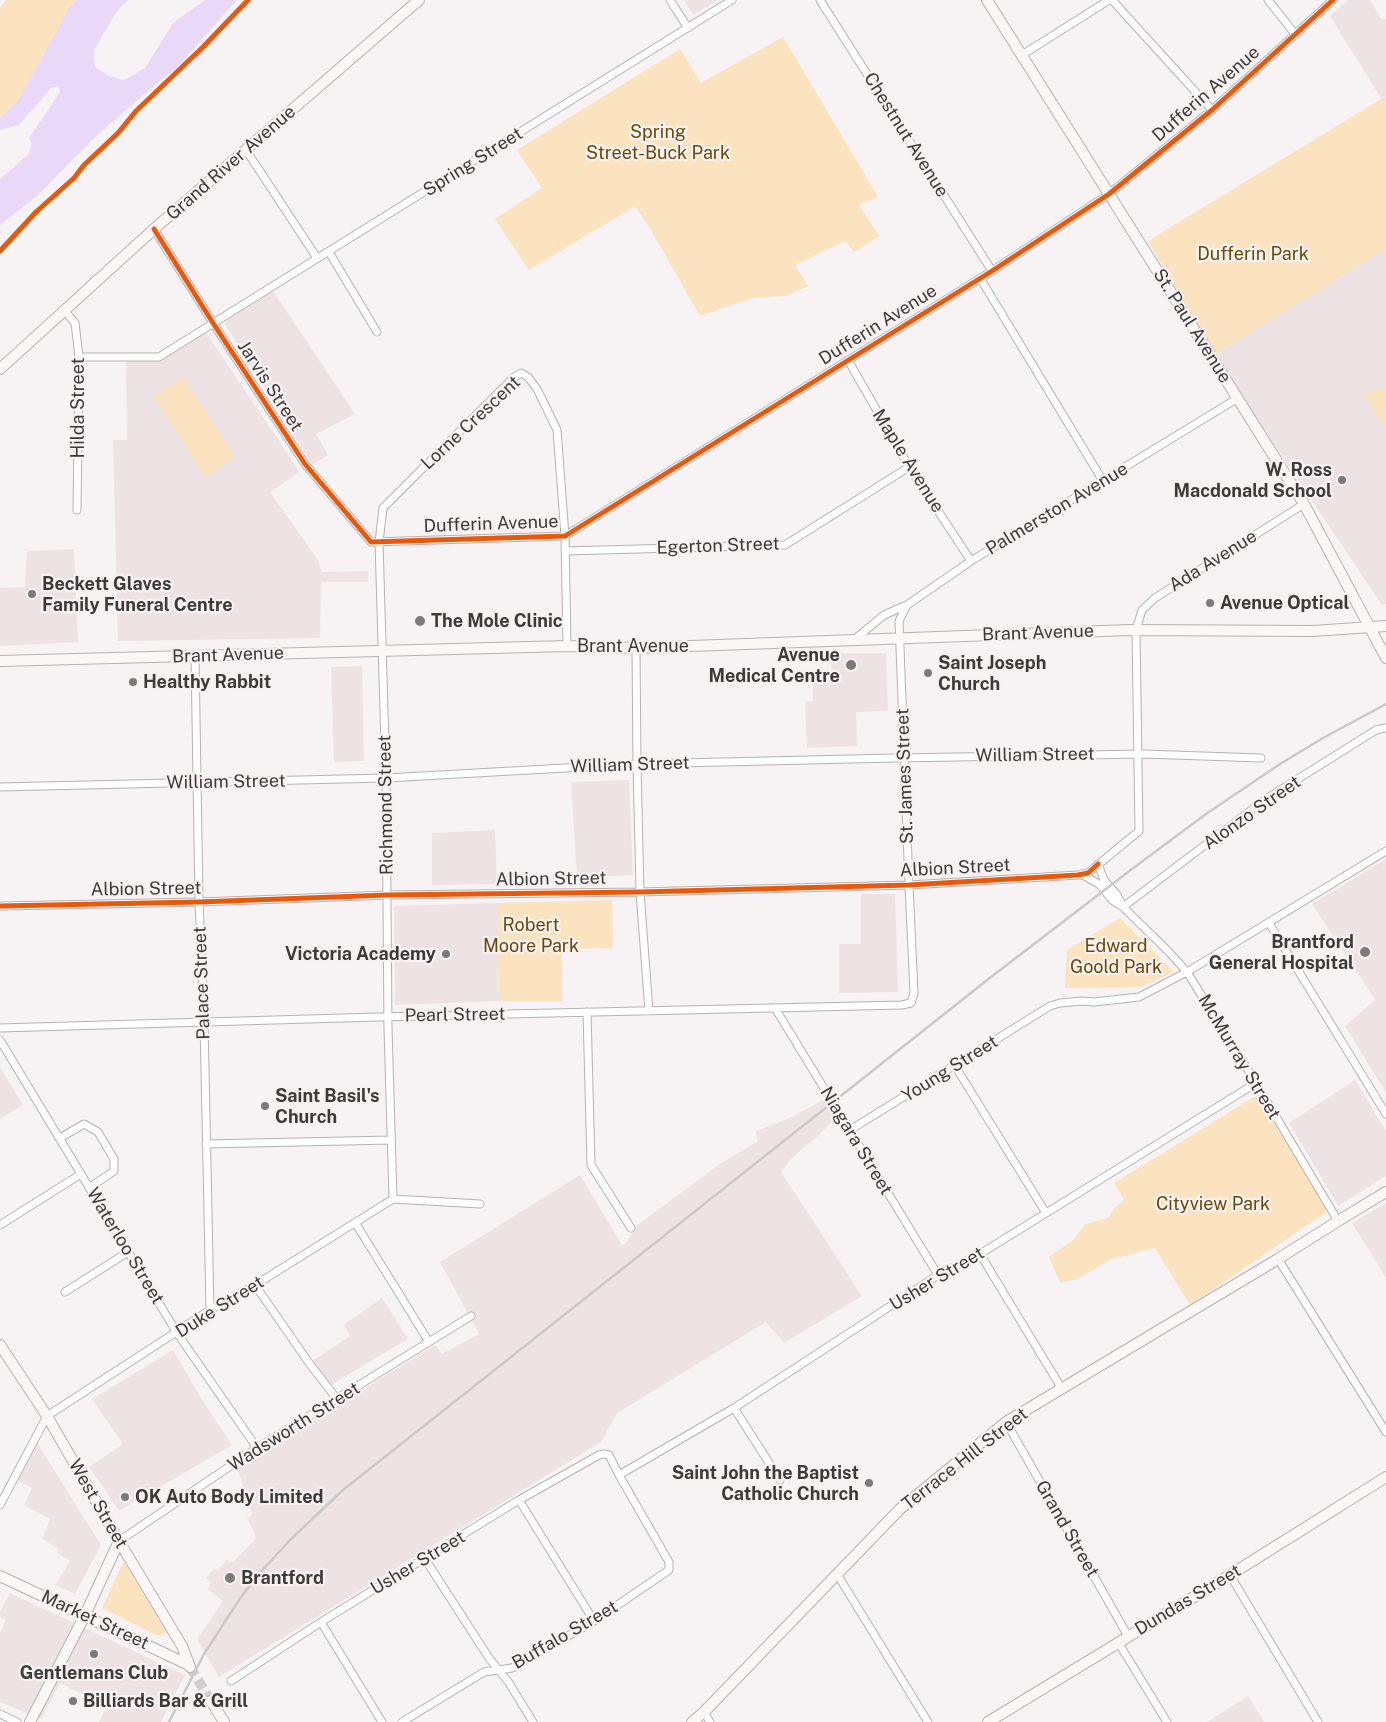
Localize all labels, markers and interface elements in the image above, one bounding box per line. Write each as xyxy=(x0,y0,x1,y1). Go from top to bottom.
street label: Dufferin Avenue xyxy=(1148,42,1264,146)
street label: Chestnut Avenue xyxy=(859,69,953,201)
street label: Grand River Avenue xyxy=(162,101,300,225)
park label: Spring Street-Buck Park xyxy=(586,121,730,163)
street label: Spring Street xyxy=(419,123,527,201)
park label: Dufferin Park xyxy=(1197,243,1309,265)
street label: St. Paul Avenue xyxy=(1148,265,1236,387)
street label: Dufferin Avenue xyxy=(815,280,941,370)
street label: Jarvis Street xyxy=(233,337,307,435)
street label: Hilda Street xyxy=(67,357,89,459)
street label: Lorne Crescent xyxy=(417,372,525,474)
street label: Maple Avenue xyxy=(868,405,948,517)
street label: Palmerston Avenue xyxy=(982,458,1132,560)
place label: W. Ross Macdonald School xyxy=(1174,459,1332,502)
marker: W. Ross Macdonald School xyxy=(1336,474,1348,486)
street label: Dufferin Avenue xyxy=(423,511,559,537)
street label: Ada Avenue xyxy=(1165,525,1261,597)
street label: Egerton Street xyxy=(656,533,780,559)
place label: Beckett Glaves Family Funeral Centre xyxy=(42,573,233,616)
marker: Beckett Glaves Family Funeral Centre xyxy=(26,588,38,600)
place label: Avenue Optical xyxy=(1220,592,1349,614)
marker: Avenue Optical xyxy=(1204,597,1216,609)
place label: The Mole Clinic xyxy=(431,610,563,632)
marker: The Mole Clinic xyxy=(413,614,427,628)
street label: Brant Avenue xyxy=(982,620,1094,646)
street label: Brant Avenue xyxy=(577,635,689,657)
street label: Brant Avenue xyxy=(172,642,284,668)
place label: Avenue Medical Centre xyxy=(709,644,840,686)
place label: Saint Joseph Church xyxy=(938,652,1046,694)
marker: Avenue Medical Centre xyxy=(844,658,858,672)
marker: Saint Joseph Church xyxy=(922,667,934,679)
place label: Healthy Rabbit xyxy=(143,671,271,693)
marker: Healthy Rabbit xyxy=(127,676,139,688)
street label: St. James Street xyxy=(892,708,918,844)
street label: Richmond Street xyxy=(374,735,398,875)
street label: William Street xyxy=(975,743,1095,767)
street label: William Street xyxy=(570,752,690,778)
street label: William Street xyxy=(166,770,286,794)
street label: Alonzo Street xyxy=(1199,771,1305,855)
street label: Albion Street xyxy=(899,854,1011,882)
street label: Albion Street xyxy=(495,867,607,891)
street label: Albion Street xyxy=(90,877,202,901)
park label: Robert Moore Park xyxy=(483,914,579,956)
street label: Palace Street xyxy=(189,926,215,1040)
place label: Brantford General Hospital xyxy=(1209,931,1354,974)
park label: Edward Goold Park xyxy=(1070,935,1162,978)
place label: Victoria Academy xyxy=(285,943,436,965)
marker: Brantford General Hospital xyxy=(1358,945,1372,959)
marker: Victoria Academy xyxy=(440,948,452,960)
street label: McMurray Street xyxy=(1193,991,1285,1123)
street label: Pearl Street xyxy=(404,1003,506,1027)
street label: Young Street xyxy=(898,1031,1002,1107)
street label: Niagara Street xyxy=(815,1083,897,1199)
place label: Saint Basil's Church xyxy=(275,1085,379,1128)
marker: Saint Basil's Church xyxy=(259,1100,271,1112)
street label: Waterloo Street xyxy=(82,1184,168,1308)
park label: Cityview Park xyxy=(1156,1193,1270,1215)
street label: Usher Street xyxy=(886,1242,988,1316)
street label: Duke Street xyxy=(172,1271,268,1343)
street label: Wadsworth Street xyxy=(224,1378,364,1476)
street label: Terrace Hill Street xyxy=(898,1403,1032,1515)
street label: West Street xyxy=(64,1456,132,1552)
place label: Saint John the Baptist Catholic Church xyxy=(672,1462,859,1505)
marker: Saint John the Baptist Catholic Church xyxy=(863,1477,875,1489)
street label: Grand Street xyxy=(1031,1477,1103,1581)
place label: OK Auto Body Limited xyxy=(135,1486,323,1508)
marker: OK Auto Body Limited xyxy=(119,1491,131,1503)
street label: Usher Street xyxy=(367,1526,469,1600)
street label: Dundas Street xyxy=(1131,1560,1245,1640)
place label: Brantford xyxy=(241,1567,324,1589)
marker: Brantford xyxy=(223,1571,237,1585)
street label: Market Street xyxy=(38,1586,152,1654)
street label: Buffalo Street xyxy=(508,1596,622,1674)
marker: Gentlemans Club xyxy=(88,1648,100,1660)
place label: Gentlemans Club xyxy=(20,1662,168,1684)
place label: Billiards Bar & Grill xyxy=(83,1690,248,1712)
marker: Billiards Bar & Grill xyxy=(67,1695,79,1707)

